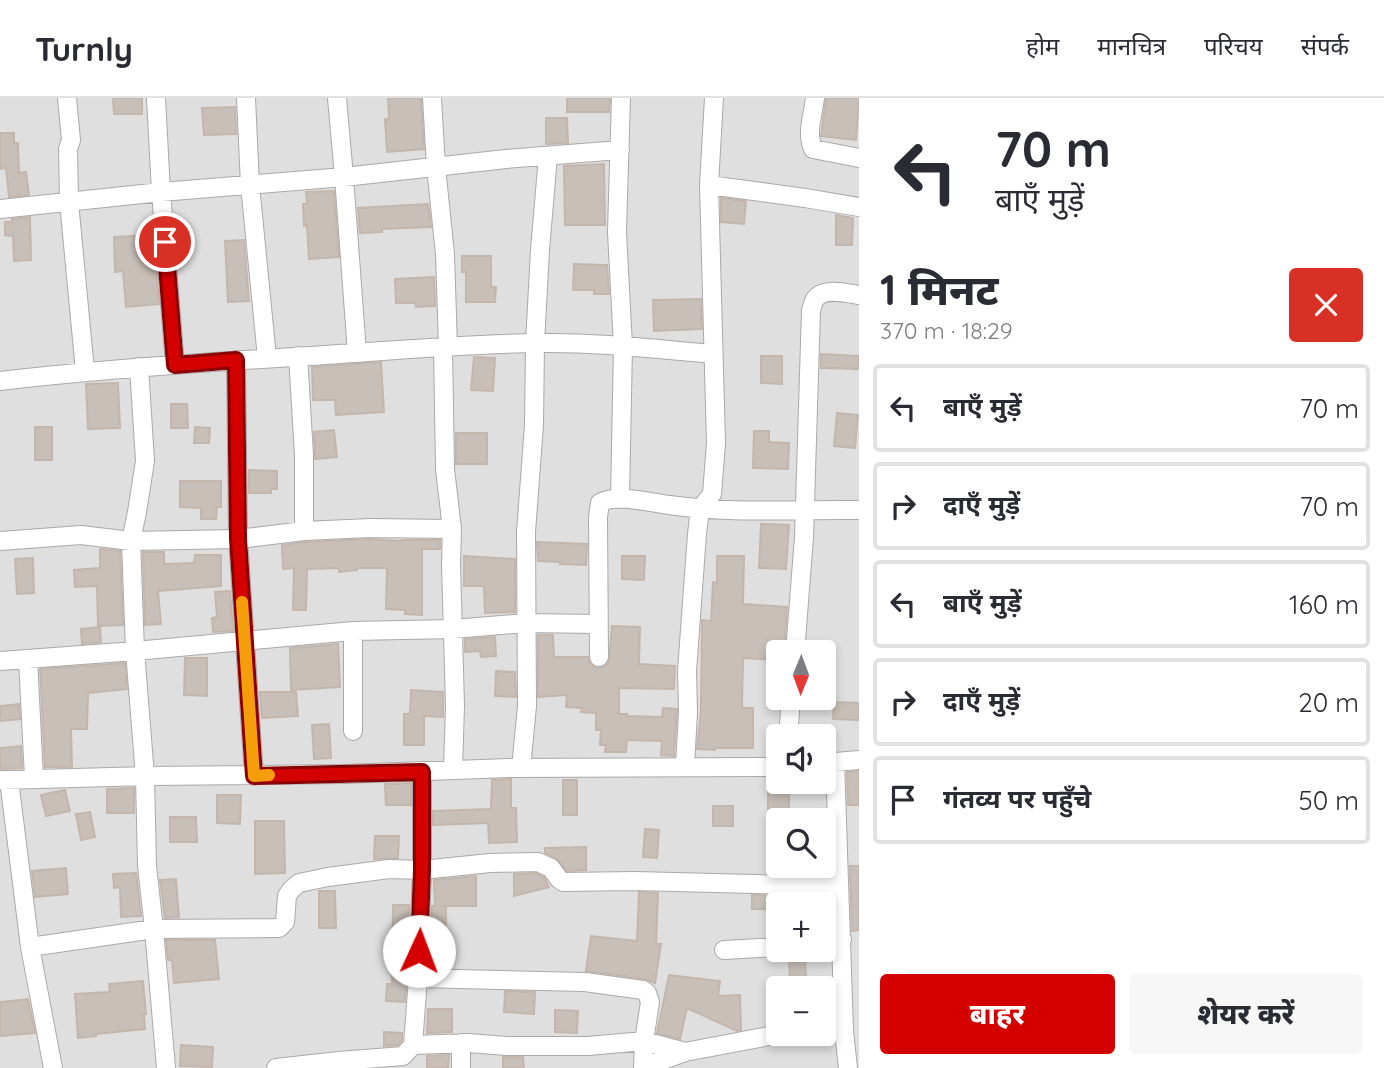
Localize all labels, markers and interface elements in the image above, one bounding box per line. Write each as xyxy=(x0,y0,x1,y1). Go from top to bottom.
text: Turnly xyxy=(35,28,133,69)
text: होम xyxy=(1026,31,1059,61)
text: मानचित्र xyxy=(1097,31,1166,61)
text: परिचय xyxy=(1204,31,1263,61)
text: संपर्क xyxy=(1301,31,1349,61)
text: 70 m xyxy=(995,118,1111,179)
icon: left xyxy=(880,126,971,217)
text: बाएँ मुड़ें xyxy=(995,179,1084,219)
pin xyxy=(135,212,195,272)
icon: arrive xyxy=(146,223,184,261)
text: 1 मिनट xyxy=(880,263,999,316)
button: close xyxy=(1289,268,1363,342)
text: 370 m · 18:29 xyxy=(880,316,1013,345)
icon: left xyxy=(884,389,922,427)
text: बाएँ मुड़ें xyxy=(943,390,1022,423)
text: 70 m xyxy=(1299,392,1359,425)
icon: right xyxy=(884,487,922,525)
text: दाएँ मुड़ें xyxy=(943,488,1020,521)
text: 70 m xyxy=(1299,490,1359,523)
icon: left xyxy=(884,585,922,623)
text: बाएँ मुड़ें xyxy=(943,586,1022,619)
text: 160 m xyxy=(1289,588,1359,621)
north arrow xyxy=(766,640,836,710)
map controls xyxy=(766,640,836,1046)
icon: right xyxy=(884,683,922,721)
text: दाएँ मुड़ें xyxy=(943,684,1020,717)
text: 20 m xyxy=(1298,686,1359,719)
button: sound xyxy=(766,724,836,794)
icon: arrive xyxy=(884,781,922,819)
text: गंतव्य पर पहुँचे xyxy=(943,782,1091,815)
text: 50 m xyxy=(1299,784,1359,817)
button: search xyxy=(766,808,836,878)
button: + xyxy=(766,892,836,962)
position arrow xyxy=(382,914,456,988)
button: बाहर xyxy=(880,974,1115,1054)
button: शेयर करें xyxy=(1129,974,1363,1054)
button: − xyxy=(766,976,836,1046)

